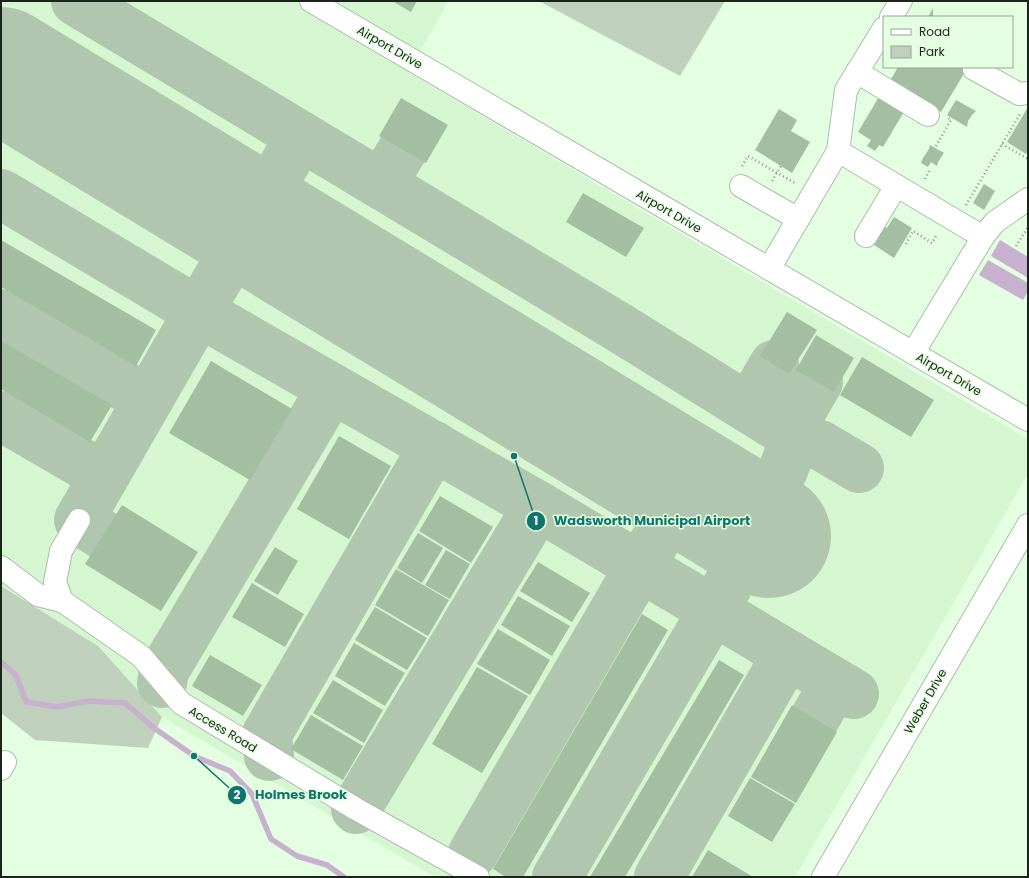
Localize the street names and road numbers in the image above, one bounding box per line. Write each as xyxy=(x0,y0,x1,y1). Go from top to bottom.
street label: Airport Drive xyxy=(354,21,426,73)
street label: Airport Drive xyxy=(633,185,705,237)
street label: Airport Drive xyxy=(913,348,985,400)
street label: Weber Drive xyxy=(900,665,950,737)
street label: Access Road xyxy=(186,702,260,756)

